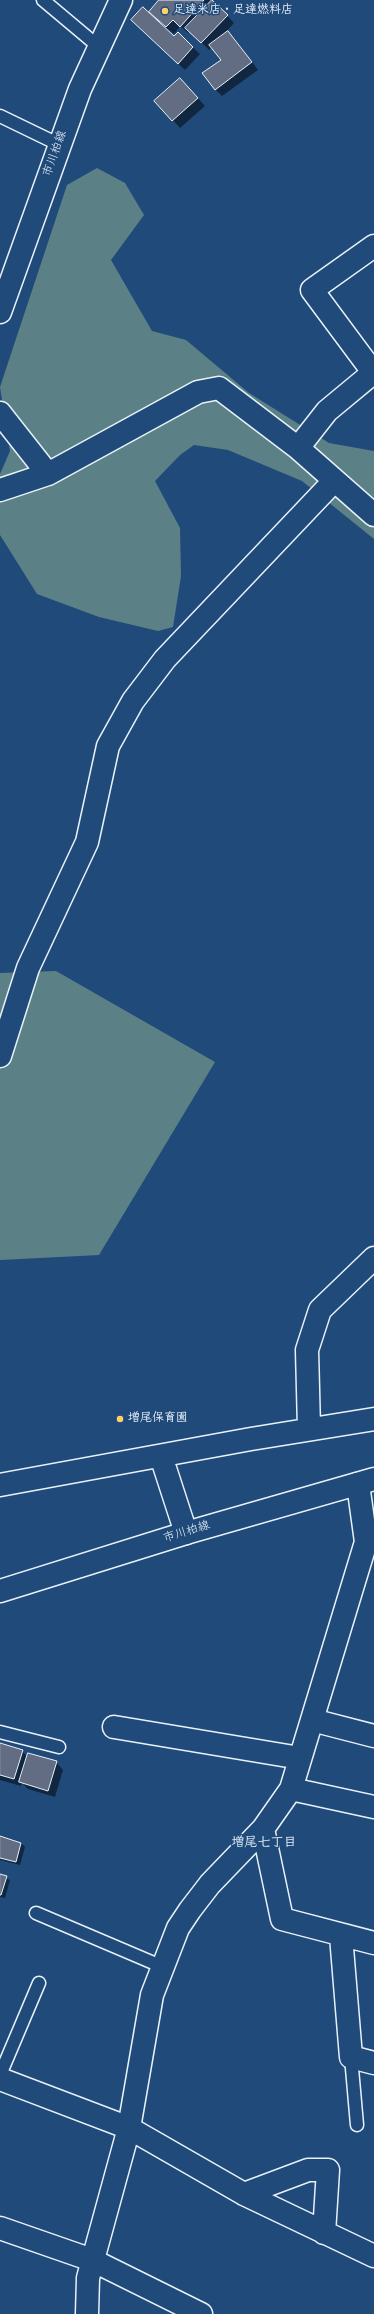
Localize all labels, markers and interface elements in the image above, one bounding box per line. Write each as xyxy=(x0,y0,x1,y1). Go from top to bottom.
place label: 足達米店・足達燃料店 xyxy=(173,4,293,18)
marker: 足達米店・足達燃料店 xyxy=(160,6,170,16)
street label: 市川柏線 xyxy=(41,129,71,179)
place label: 増尾保育園 xyxy=(128,1412,188,1426)
marker: 増尾保育園 xyxy=(115,1414,125,1424)
street label: 市川柏線 xyxy=(162,1519,212,1547)
district label: 増尾七丁目 xyxy=(232,1836,296,1852)

